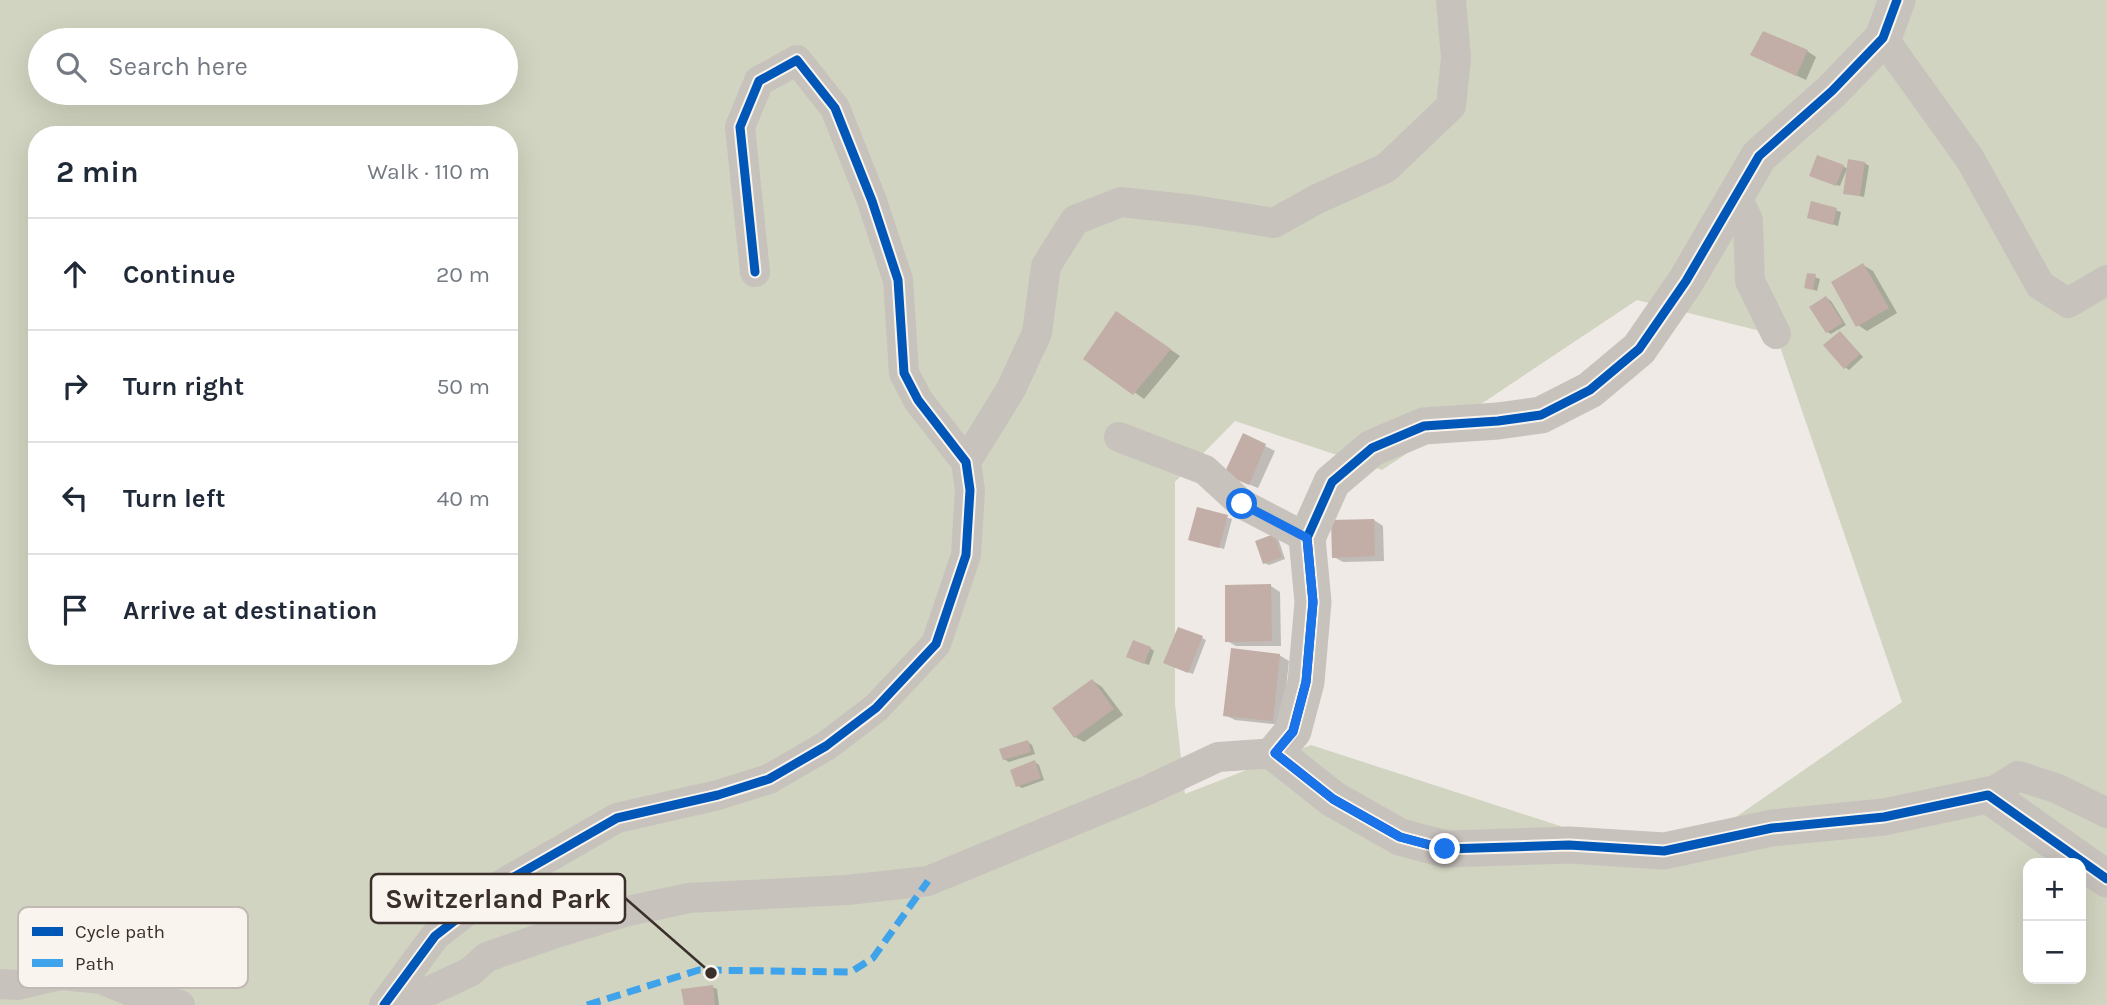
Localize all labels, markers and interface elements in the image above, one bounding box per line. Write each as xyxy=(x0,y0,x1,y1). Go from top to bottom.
search box xyxy=(28,28,518,105)
icon: search xyxy=(52,48,90,86)
text: Search here xyxy=(108,51,248,82)
text: 2 min xyxy=(56,154,139,190)
text: Walk · 110 m xyxy=(367,158,490,185)
icon: ahead xyxy=(56,255,94,293)
text: Continue xyxy=(123,259,235,290)
text: 20 m xyxy=(436,261,490,288)
icon: right xyxy=(56,367,94,405)
text: Turn right xyxy=(123,371,244,402)
text: 50 m xyxy=(436,373,490,400)
icon: left xyxy=(56,479,94,517)
text: Turn left xyxy=(123,483,225,514)
text: 40 m xyxy=(437,485,490,512)
route start xyxy=(1226,488,1257,519)
icon: arrive xyxy=(56,591,94,629)
text: Arrive at destination xyxy=(123,595,377,626)
route end xyxy=(1429,833,1460,864)
map controls xyxy=(2023,858,2086,984)
button: + xyxy=(2023,858,2086,921)
callout: Switzerland Park xyxy=(371,874,625,923)
text: Switzerland Park xyxy=(385,882,611,915)
legend xyxy=(18,907,248,988)
text: Cycle path xyxy=(75,921,165,943)
button: − xyxy=(2023,921,2086,984)
text: Path xyxy=(75,953,115,975)

